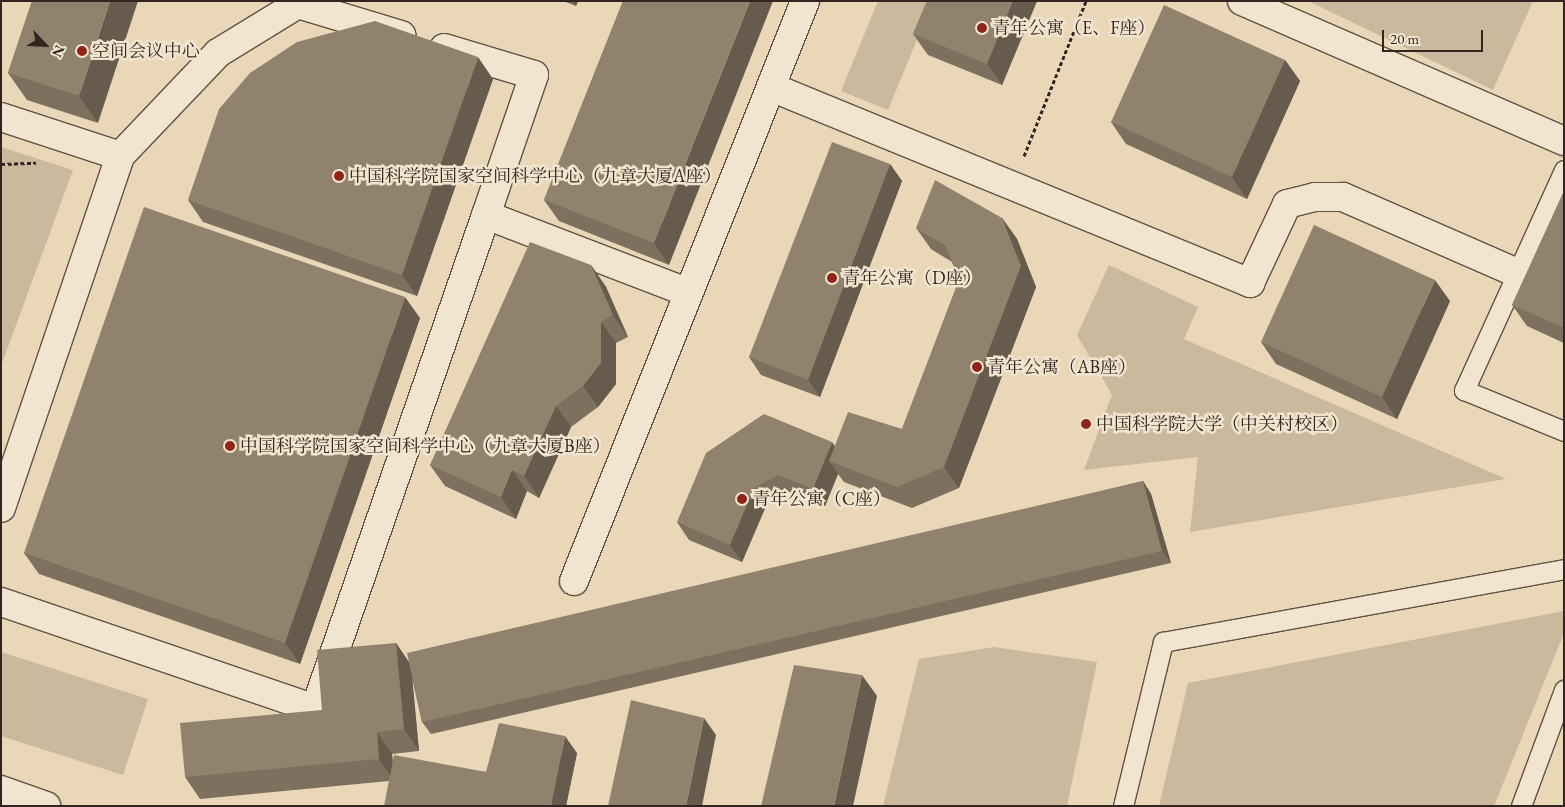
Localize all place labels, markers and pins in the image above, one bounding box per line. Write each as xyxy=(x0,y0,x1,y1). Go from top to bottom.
place label: 青年公寓（E、F座） xyxy=(992,17,1155,39)
marker: 青年公寓（E、F座） xyxy=(976,22,988,34)
place label: 空间会议中心 xyxy=(92,40,200,62)
marker: 空间会议中心 xyxy=(76,45,88,57)
place label: 中国科学院国家空间科学中心（九章大厦A座） xyxy=(349,165,721,187)
marker: 中国科学院国家空间科学中心（九章大厦A座） xyxy=(333,170,345,182)
place label: 青年公寓（D座） xyxy=(842,267,982,289)
marker: 青年公寓（D座） xyxy=(826,272,838,284)
place label: 青年公寓（AB座） xyxy=(987,356,1136,378)
marker: 青年公寓（AB座） xyxy=(971,361,983,373)
place label: 中国科学院大学（中关村校区） xyxy=(1096,413,1348,435)
marker: 中国科学院大学（中关村校区） xyxy=(1080,418,1092,430)
place label: 中国科学院国家空间科学中心（九章大厦B座） xyxy=(240,435,611,457)
marker: 中国科学院国家空间科学中心（九章大厦B座） xyxy=(224,440,236,452)
place label: 青年公寓（C座） xyxy=(752,488,891,510)
marker: 青年公寓（C座） xyxy=(736,493,748,505)

